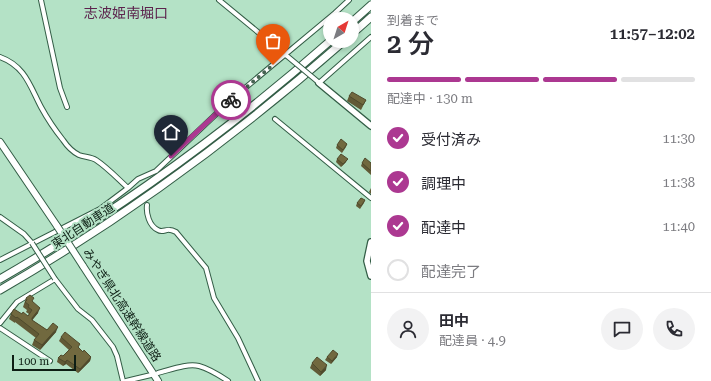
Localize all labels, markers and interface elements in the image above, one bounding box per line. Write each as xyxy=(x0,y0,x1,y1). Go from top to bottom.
district label: 志波姫南堀口 xyxy=(84,5,168,21)
north arrow xyxy=(323,12,359,48)
map controls xyxy=(323,12,359,48)
text: 到着まで xyxy=(387,13,439,28)
pin xyxy=(256,24,290,65)
text: 11:57–12:02 xyxy=(610,25,695,43)
text: 2 分 xyxy=(387,29,434,59)
icon: bag xyxy=(262,30,284,52)
courier xyxy=(211,80,251,120)
icon: bike xyxy=(220,89,242,111)
text: 配達中 · 130 m xyxy=(387,91,473,106)
pin xyxy=(154,115,188,156)
icon: home xyxy=(160,121,182,143)
icon: check xyxy=(387,127,409,149)
text: 受付済み xyxy=(421,131,481,149)
text: 11:30 xyxy=(663,131,695,146)
icon: check xyxy=(387,171,409,193)
text: 調理中 xyxy=(421,175,466,193)
text: 11:38 xyxy=(663,175,695,190)
street label: 東北自動車道 xyxy=(49,201,117,251)
icon: check xyxy=(387,215,409,237)
text: 配達中 xyxy=(421,219,466,237)
text: 11:40 xyxy=(663,219,695,234)
street label: みやぎ県北高速幹線道路 xyxy=(80,246,164,364)
text: 配達完了 xyxy=(421,263,481,281)
button: person xyxy=(387,308,429,350)
button: chat xyxy=(601,308,643,350)
button: phone xyxy=(653,308,695,350)
text: 田中 xyxy=(439,312,469,330)
text: 配達員 · 4.9 xyxy=(439,333,506,348)
scale bar xyxy=(12,353,76,372)
text: 100 m xyxy=(18,355,49,368)

